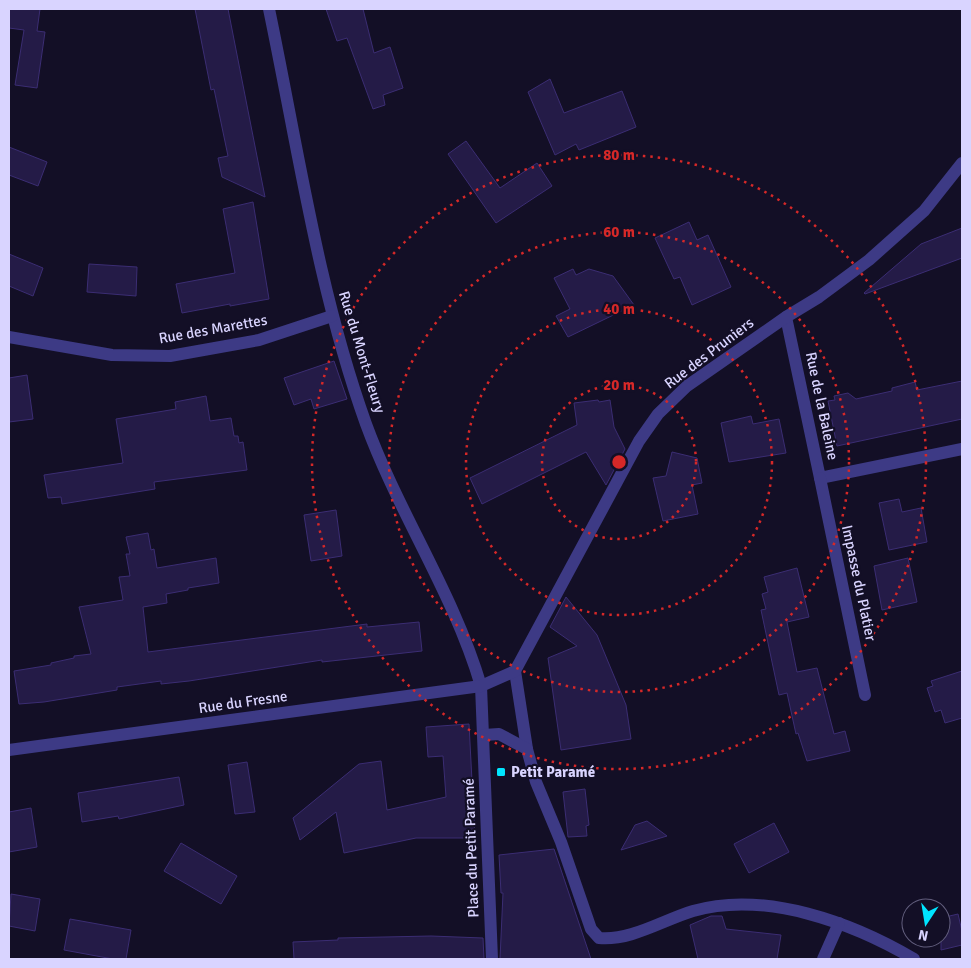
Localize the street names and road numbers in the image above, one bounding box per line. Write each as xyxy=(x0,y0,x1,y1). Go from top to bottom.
street label: Rue du Mont-Fleury xyxy=(335,289,389,415)
street label: Rue des Marettes xyxy=(157,311,269,347)
street label: Rue des Pruniers xyxy=(661,313,757,392)
street label: Rue de la Baleine xyxy=(802,350,842,462)
street label: Impasse du Platier xyxy=(838,523,880,643)
street label: Rue du Fresne xyxy=(197,687,289,717)
street label: Place du Petit Paramé xyxy=(460,778,482,918)

